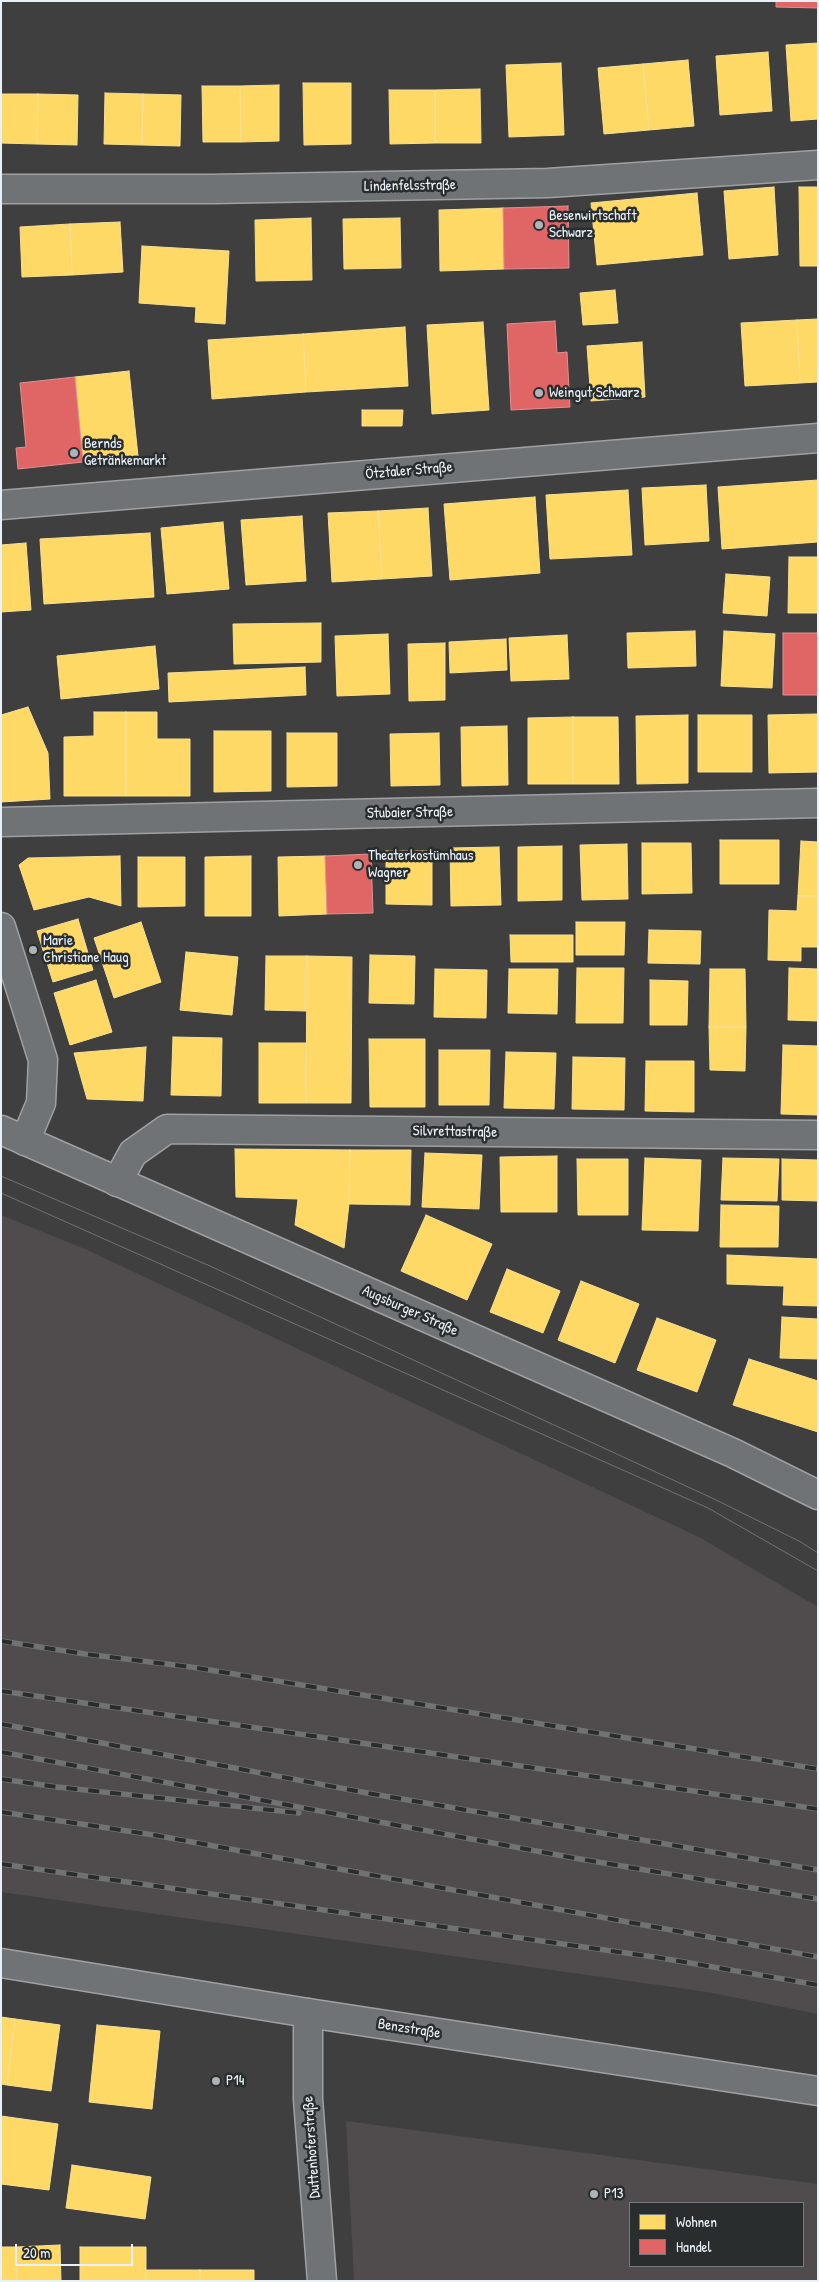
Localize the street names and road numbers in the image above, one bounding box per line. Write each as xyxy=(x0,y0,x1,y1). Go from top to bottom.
street label: Lindenfelsstraße xyxy=(364,176,456,196)
street label: Ötztaler Straße xyxy=(365,458,453,484)
street label: Stubaier Straße xyxy=(367,803,453,823)
street label: Silvrettastraße xyxy=(413,1122,497,1142)
street label: Augsburger Straße xyxy=(359,1282,461,1340)
street label: Benzstraße xyxy=(376,2015,442,2043)
street label: Duttenhoferstraße xyxy=(299,2095,325,2199)

